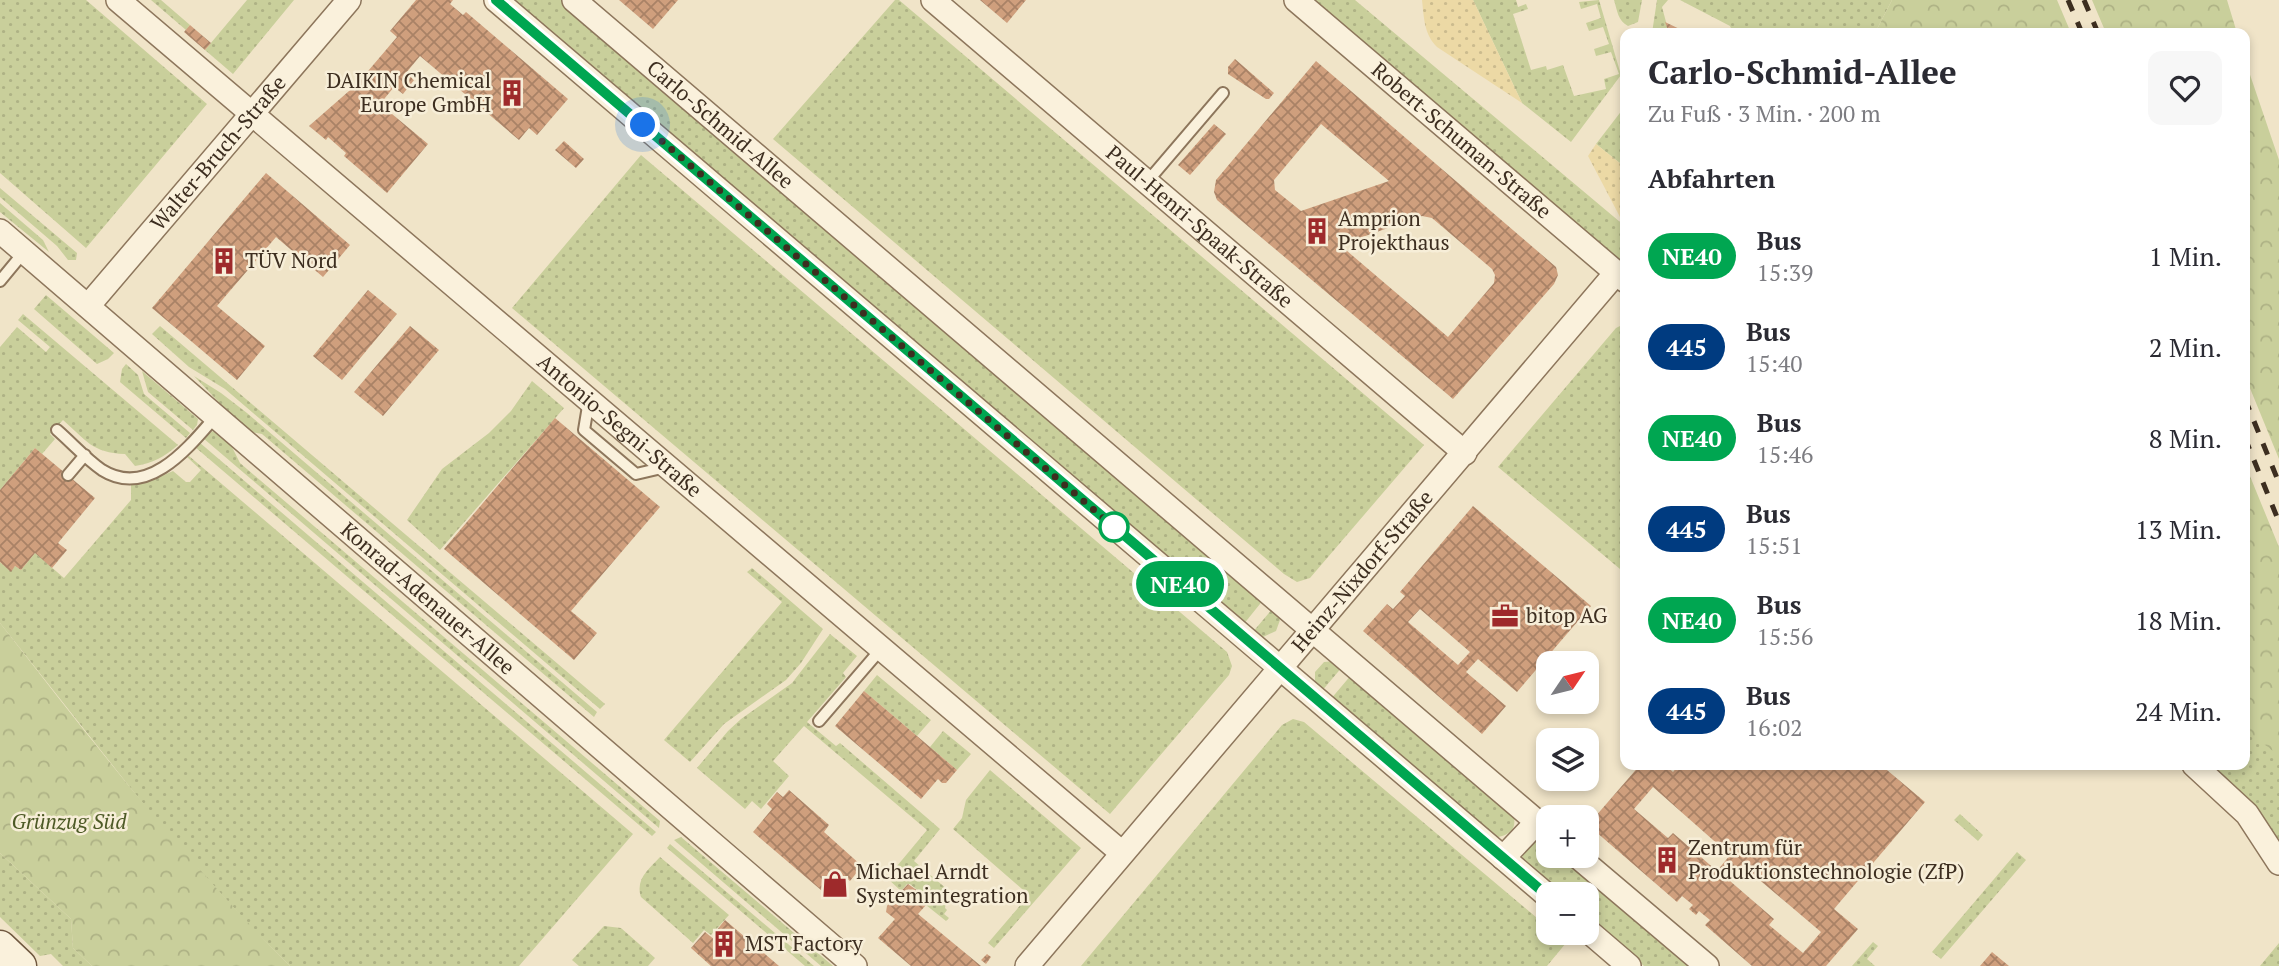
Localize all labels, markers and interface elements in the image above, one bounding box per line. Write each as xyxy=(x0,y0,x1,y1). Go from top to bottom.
text: Carlo-Schmid-Allee xyxy=(1648,50,1957,93)
button: heart xyxy=(2148,51,2222,125)
street label: Carlo-Schmid-Allee xyxy=(641,53,800,195)
street label: Robert-Schuman-Straße xyxy=(1366,55,1558,224)
place label: DAIKIN Chemical Europe GmbH xyxy=(327,66,491,118)
street label: Walter-Bruch-Straße xyxy=(144,69,292,236)
building icon: DAIKIN Chemical Europe GmbH xyxy=(497,78,527,108)
text: Zu Fuß · 3 Min. · 200 m xyxy=(1648,98,1881,129)
your location xyxy=(625,107,660,142)
street label: Paul-Henri-Spaak-Straße xyxy=(1101,139,1300,314)
text: Abfahrten xyxy=(1648,161,1775,195)
place label: Amprion Projekthaus xyxy=(1338,204,1450,256)
building icon: Amprion Projekthaus xyxy=(1302,216,1332,246)
text: Bus xyxy=(1757,223,1802,257)
text: 1 Min. xyxy=(2149,239,2222,273)
text: NE40 xyxy=(1662,240,1722,272)
building icon: TÜV Nord xyxy=(209,246,239,276)
place label: TÜV Nord xyxy=(245,246,338,274)
text: 15:39 xyxy=(1757,257,1813,288)
text: Bus xyxy=(1746,314,1791,348)
text: 2 Min. xyxy=(2149,330,2222,364)
text: 445 xyxy=(1666,331,1707,363)
street label: Antonio-Segni-Straße xyxy=(532,347,708,503)
text: 15:40 xyxy=(1746,348,1803,379)
text: Bus xyxy=(1757,405,1802,439)
text: 8 Min. xyxy=(2149,421,2222,455)
text: NE40 xyxy=(1662,422,1722,454)
text: 15:46 xyxy=(1757,439,1813,470)
street label: Heinz-Nixdorf-Straße xyxy=(1285,484,1439,658)
text: Bus xyxy=(1746,496,1791,530)
unlabelled marker xyxy=(1099,512,1129,542)
text: 13 Min. xyxy=(2135,512,2222,546)
text: 445 xyxy=(1666,513,1707,545)
street label: Konrad-Adenauer-Allee xyxy=(335,515,521,681)
text: 15:51 xyxy=(1746,530,1803,561)
line badge: NE40 xyxy=(1131,561,1229,607)
text: NE40 xyxy=(1150,568,1210,600)
text: Bus xyxy=(1757,587,1802,621)
office icon: bitop AG xyxy=(1490,601,1520,631)
place label: bitop AG xyxy=(1526,601,1608,629)
text: 18 Min. xyxy=(2135,603,2222,637)
text: NE40 xyxy=(1662,604,1722,636)
text: 15:56 xyxy=(1757,621,1813,652)
north arrow xyxy=(1536,651,1600,714)
map controls xyxy=(1536,651,1599,945)
text: Bus xyxy=(1746,678,1791,712)
text: 24 Min. xyxy=(2135,694,2222,728)
text: 445 xyxy=(1666,695,1707,727)
text: 16:02 xyxy=(1746,712,1803,743)
button: layers xyxy=(1536,728,1599,791)
button: + xyxy=(1536,805,1599,868)
park label: Grünzug Süd xyxy=(12,807,127,835)
place label: Zentrum für Produktionstechnologie (ZfP) xyxy=(1688,833,1964,885)
building icon: Zentrum für Produktionstechnologie (ZfP) xyxy=(1652,845,1682,875)
place label: Michael Arndt Systemintegration xyxy=(856,857,1029,909)
shop icon: Michael Arndt Systemintegration xyxy=(820,869,850,899)
button: − xyxy=(1536,882,1599,945)
building icon: MST Factory xyxy=(709,929,739,959)
place label: MST Factory xyxy=(745,929,863,957)

